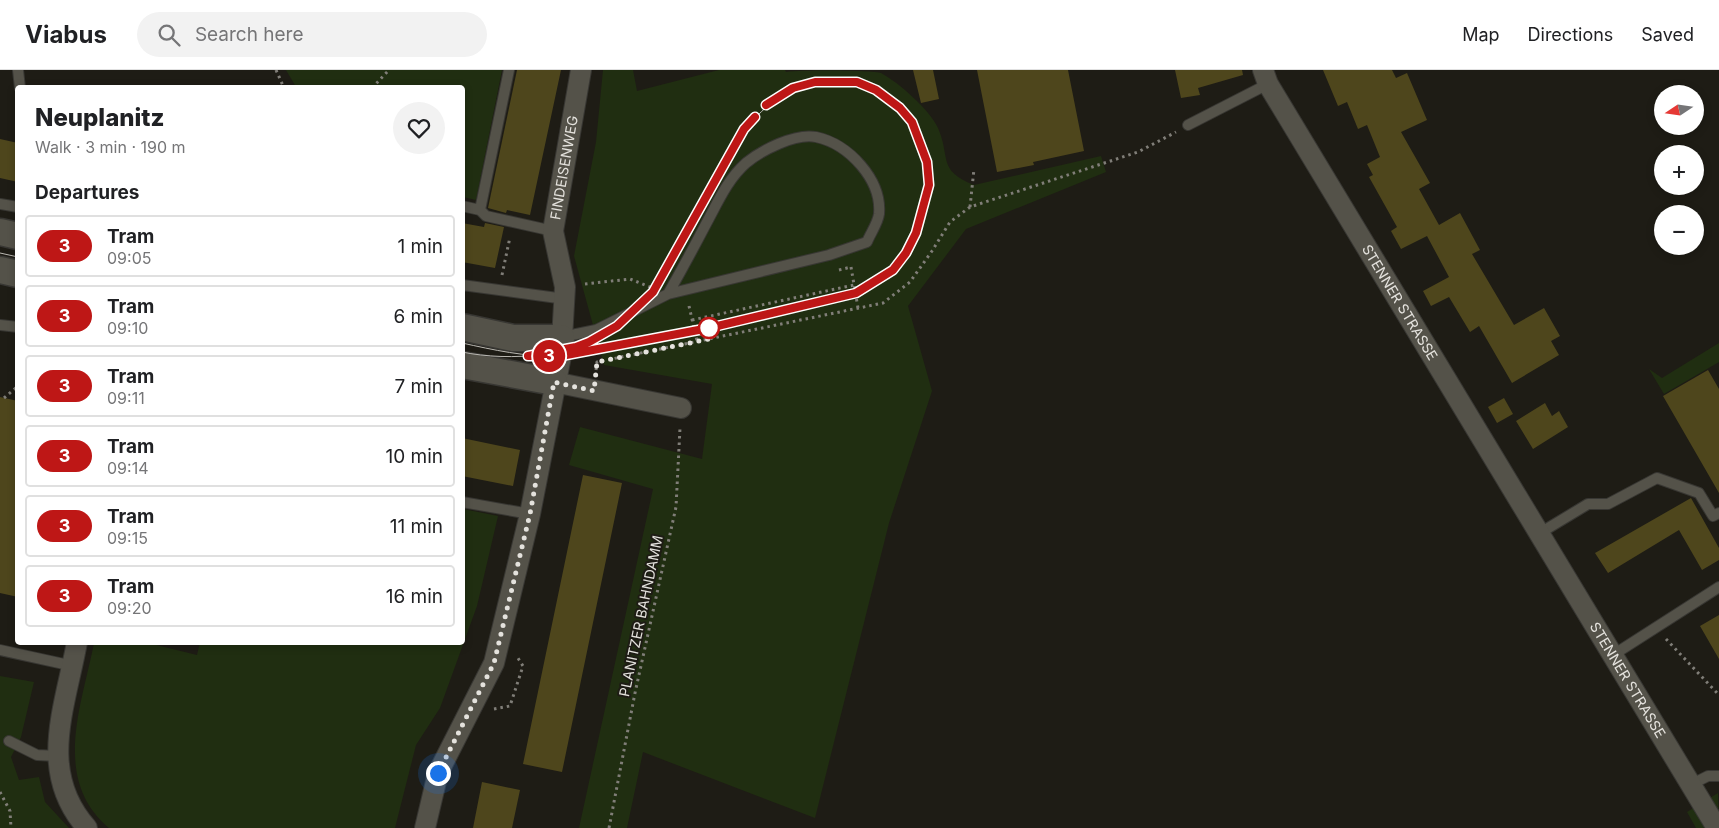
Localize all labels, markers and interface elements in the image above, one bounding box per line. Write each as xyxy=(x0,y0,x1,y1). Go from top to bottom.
search box xyxy=(137,12,487,57)
text: Viabus xyxy=(25,20,107,49)
icon: search xyxy=(155,21,183,49)
text: Search here xyxy=(195,23,304,46)
text: Map xyxy=(1462,24,1500,45)
text: Directions xyxy=(1528,24,1613,45)
text: Saved xyxy=(1641,24,1694,45)
north arrow xyxy=(1654,85,1704,135)
map controls xyxy=(1654,85,1704,255)
button: heart xyxy=(393,102,445,154)
text: Neuplanitz xyxy=(35,103,164,132)
street label: FINDEISENWEG xyxy=(546,114,581,221)
text: Walk · 3 min · 190 m xyxy=(35,137,186,157)
button: + xyxy=(1654,145,1704,195)
text: Departures xyxy=(35,181,139,204)
button: − xyxy=(1654,205,1704,255)
text: Tram xyxy=(107,225,154,248)
text: 3 xyxy=(59,235,70,256)
text: 1 min xyxy=(397,235,443,258)
street label: STENNER STRASSE xyxy=(1359,241,1442,363)
text: 09:05 xyxy=(107,248,151,268)
text: Tram xyxy=(107,295,154,318)
text: 3 xyxy=(59,305,70,326)
text: 6 min xyxy=(393,305,443,328)
unlabelled marker xyxy=(698,317,720,339)
text: 09:10 xyxy=(107,318,148,338)
line badge: 3 xyxy=(533,340,565,372)
text: 3 xyxy=(543,345,555,366)
text: Tram xyxy=(107,365,154,388)
text: 3 xyxy=(59,375,70,396)
text: 7 min xyxy=(394,375,443,398)
text: 09:11 xyxy=(107,388,145,408)
text: Tram xyxy=(107,435,154,458)
text: 3 xyxy=(59,445,70,466)
text: 10 min xyxy=(385,445,443,468)
text: 09:14 xyxy=(107,458,148,478)
text: Tram xyxy=(107,505,154,528)
text: 3 xyxy=(59,515,70,536)
text: 11 min xyxy=(390,515,443,538)
text: 09:15 xyxy=(107,528,148,548)
street label: PLANITZER BAHNDAMM xyxy=(615,534,666,698)
text: Tram xyxy=(107,575,154,598)
text: 3 xyxy=(59,585,70,606)
text: 16 min xyxy=(386,585,443,608)
text: 09:20 xyxy=(107,598,151,618)
street label: STENNER STRASSE xyxy=(1587,619,1670,741)
your location xyxy=(426,761,451,786)

